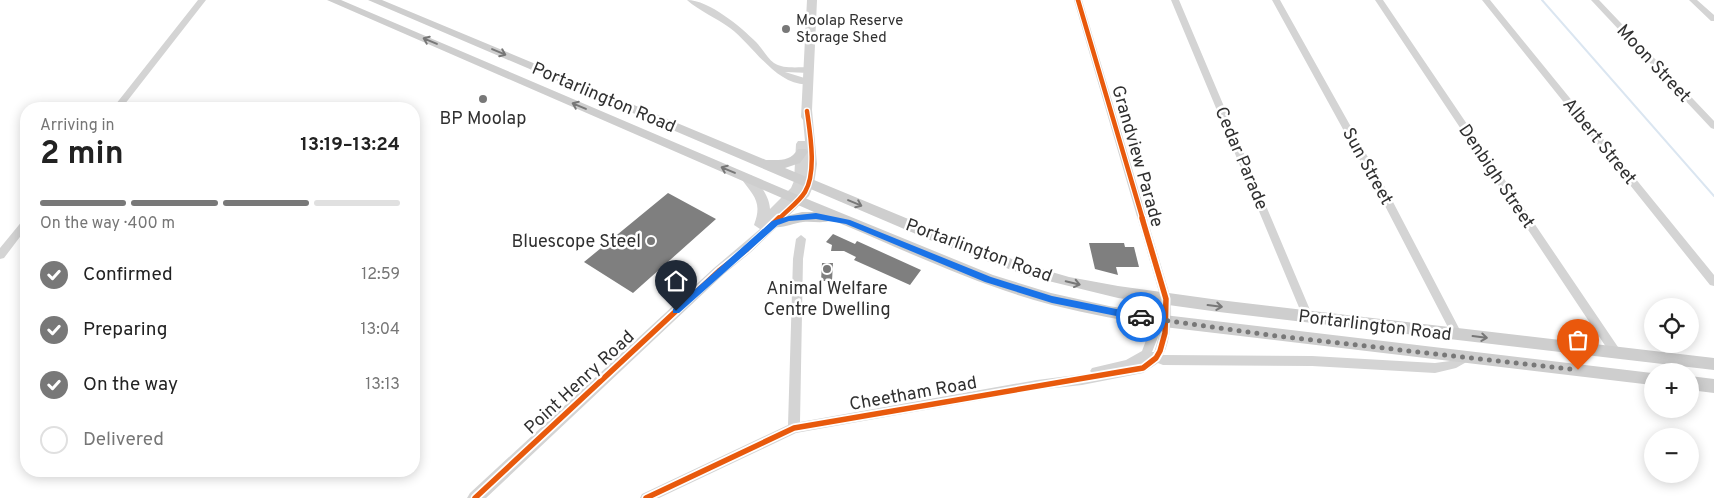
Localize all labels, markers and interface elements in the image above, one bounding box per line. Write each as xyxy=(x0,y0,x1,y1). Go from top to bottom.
place label: Moolap Reserve Storage Shed xyxy=(796,12,903,48)
street label: Moon Street xyxy=(1611,20,1695,108)
marker: Moolap Reserve Storage Shed xyxy=(780,23,792,35)
one-way arrow xyxy=(423,36,438,46)
one-way arrow xyxy=(491,49,506,58)
street label: Portarlington Road xyxy=(528,58,679,139)
street label: Grandview Parade xyxy=(1105,83,1168,230)
marker: BP Moolap xyxy=(477,93,489,105)
street label: Albert Street xyxy=(1557,94,1641,190)
one-way arrow xyxy=(572,100,587,110)
street label: Cedar Parade xyxy=(1209,104,1273,214)
place label: BP Moolap xyxy=(440,108,526,131)
text: Arriving in xyxy=(40,116,115,136)
street label: Denbigh Street xyxy=(1452,120,1539,233)
street label: Sun Street xyxy=(1336,124,1397,209)
text: 13:19–13:24 xyxy=(300,133,400,157)
text: 2 min xyxy=(40,135,124,175)
one-way arrow xyxy=(721,165,736,175)
one-way arrow xyxy=(847,199,862,209)
text: On the way · 400 m xyxy=(40,214,175,234)
street label: Portarlington Road xyxy=(902,214,1055,289)
place label: Bluescope Steel xyxy=(512,231,641,254)
marker: Bluescope Steel xyxy=(645,235,657,247)
pin xyxy=(655,260,697,311)
icon: check xyxy=(40,261,68,289)
text: Confirmed xyxy=(83,263,173,287)
marker: Animal Welfare Centre Dwelling xyxy=(821,263,833,275)
text: 12:59 xyxy=(361,265,400,285)
icon: home xyxy=(662,267,690,295)
place label: Animal Welfare Centre Dwelling xyxy=(763,278,891,322)
one-way arrow xyxy=(1065,279,1081,288)
courier xyxy=(1116,292,1166,342)
map controls xyxy=(1644,298,1699,483)
button: locate xyxy=(1644,298,1699,353)
one-way arrow xyxy=(1206,301,1222,311)
icon: car xyxy=(1127,303,1155,331)
street label: Portarlington Road xyxy=(1297,306,1453,347)
icon: check xyxy=(40,316,68,344)
text: Preparing xyxy=(83,318,167,342)
pin xyxy=(1557,319,1599,370)
text: 13:04 xyxy=(361,320,400,340)
street label: Point Henry Road xyxy=(520,326,640,440)
icon: bag xyxy=(1564,326,1592,354)
one-way arrow xyxy=(1472,332,1488,342)
button: + xyxy=(1644,363,1699,418)
icon: check xyxy=(40,371,68,399)
street label: Cheetham Road xyxy=(848,372,979,417)
text: On the way xyxy=(83,373,178,397)
text: 13:13 xyxy=(365,375,400,395)
text: Delivered xyxy=(83,428,164,452)
button: − xyxy=(1644,428,1699,483)

